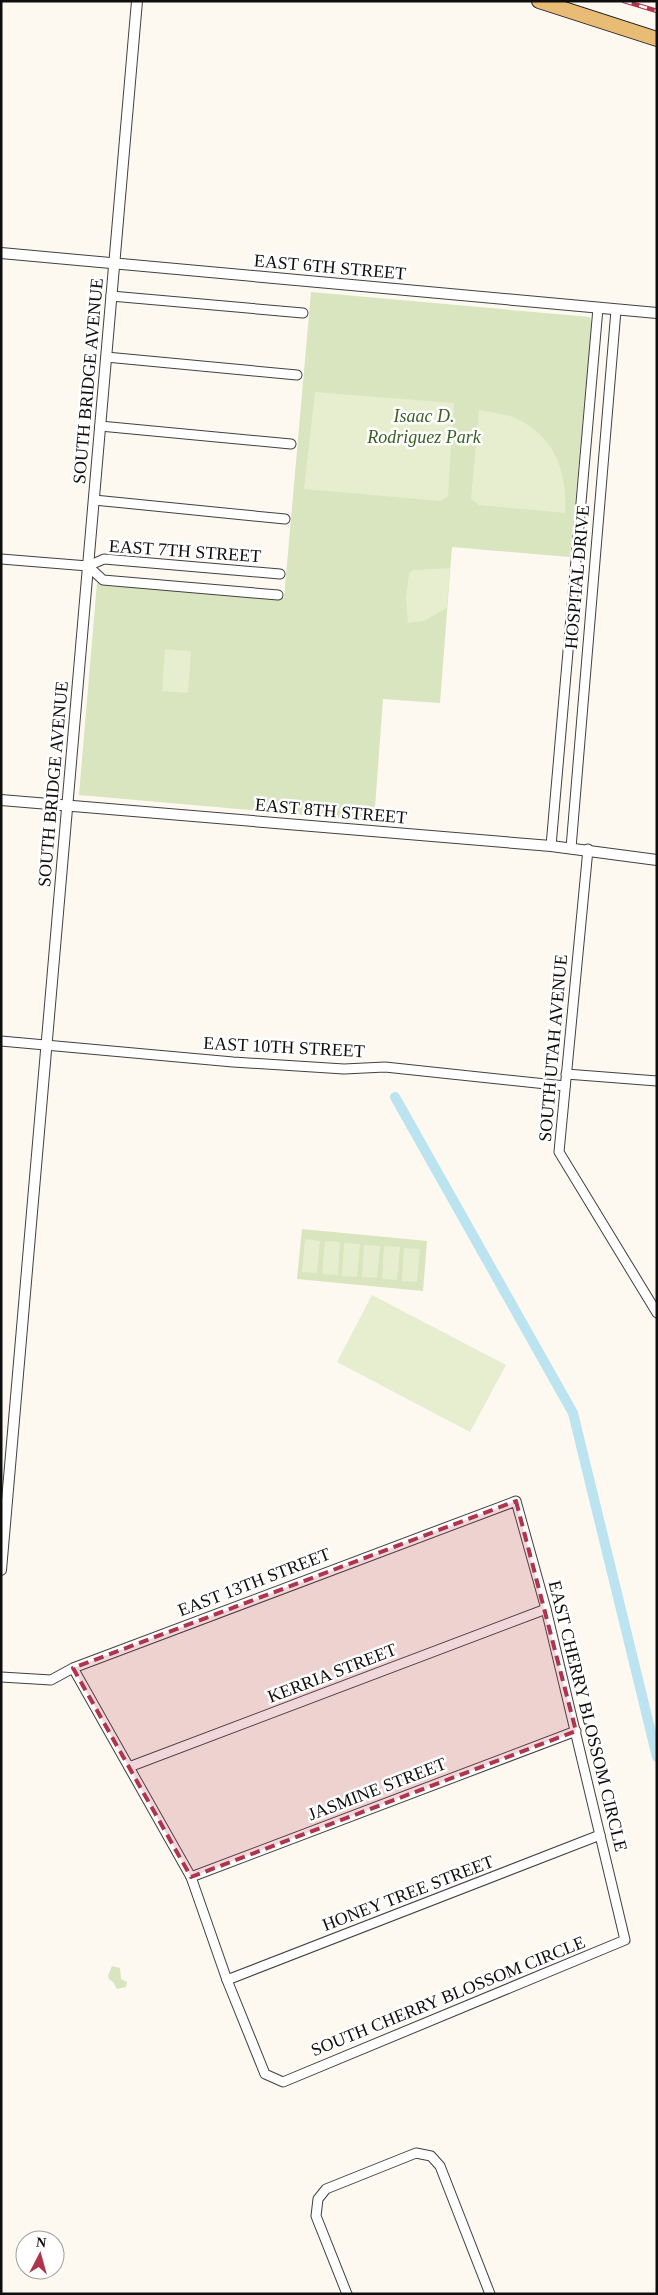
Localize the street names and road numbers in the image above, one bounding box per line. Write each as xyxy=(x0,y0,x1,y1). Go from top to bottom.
street label: EAST 6TH STREET xyxy=(253,250,407,284)
street label: SOUTH BRIDGE AVENUE xyxy=(69,277,107,485)
street label: HOSPITAL DRIVE xyxy=(561,504,593,650)
street label: EAST 7TH STREET xyxy=(108,536,262,566)
street label: SOUTH BRIDGE AVENUE xyxy=(34,680,72,888)
street label: EAST 8TH STREET xyxy=(254,794,408,828)
street label: SOUTH UTAH AVENUE xyxy=(535,953,571,1143)
street label: EAST 10TH STREET xyxy=(203,1033,365,1061)
street label: EAST 13TH STREET xyxy=(175,1544,333,1620)
street label: EAST CHERRY BLOSSOM CIRCLE xyxy=(545,1578,631,1854)
street label: KERRIA STREET xyxy=(265,1639,399,1707)
street label: JASMINE STREET xyxy=(305,1753,449,1825)
street label: HONEY TREE STREET xyxy=(319,1851,497,1935)
street label: SOUTH CHERRY BLOSSOM CIRCLE xyxy=(308,1932,588,2060)

